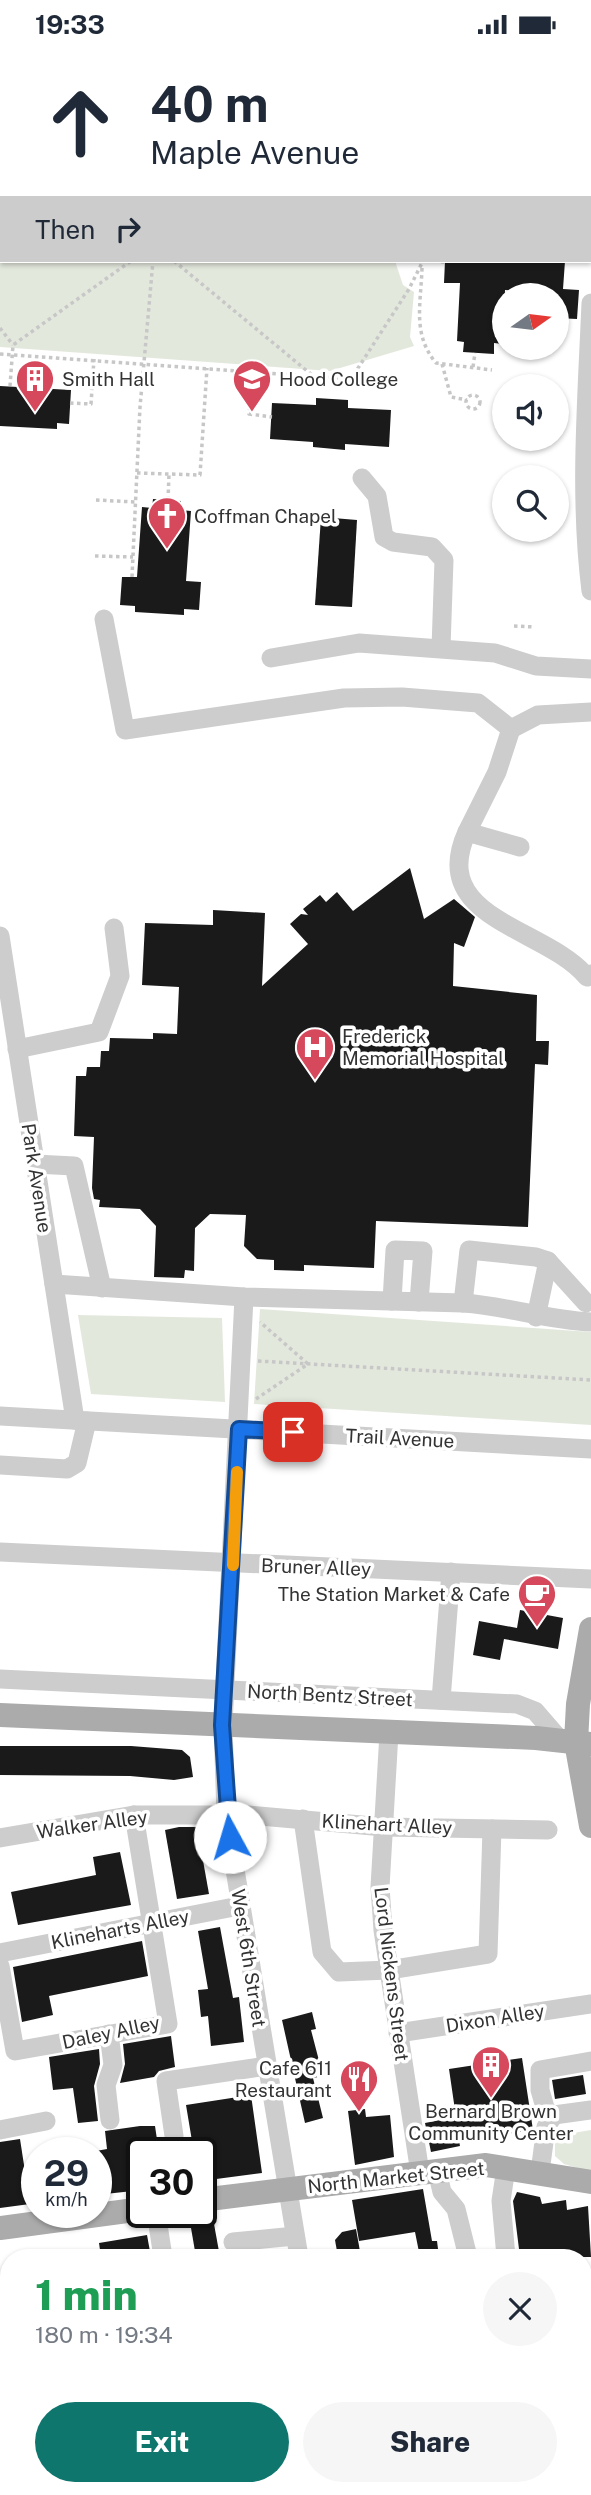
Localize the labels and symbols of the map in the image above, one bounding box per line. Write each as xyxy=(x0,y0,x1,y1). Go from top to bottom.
north arrow xyxy=(492,283,569,361)
building icon: Smith Hall xyxy=(14,358,56,413)
school or university icon: Hood College xyxy=(231,358,273,413)
place label: Smith Hall xyxy=(62,368,155,390)
place label: Hood College xyxy=(279,368,398,390)
church icon: Coffman Chapel xyxy=(146,495,188,550)
place label: Coffman Chapel xyxy=(194,505,337,527)
place label: Frederick Memorial Hospital xyxy=(342,1025,504,1069)
hospital icon: Frederick Memorial Hospital xyxy=(294,1026,336,1081)
street label: Park Avenue xyxy=(17,1122,57,1234)
pin xyxy=(263,1402,323,1462)
street label: Trail Avenue xyxy=(345,1424,455,1452)
street label: Bruner Alley xyxy=(261,1554,371,1580)
cafe icon: The Station Market & Cafe xyxy=(516,1573,558,1628)
place label: The Station Market & Cafe xyxy=(278,1583,510,1605)
street label: North Bentz Street xyxy=(247,1680,413,1710)
position arrow xyxy=(193,1800,267,1874)
street label: Walker Alley xyxy=(35,1805,149,1843)
street label: Klinehart Alley xyxy=(321,1810,453,1838)
street label: Lord Nickens Street xyxy=(370,1886,414,2062)
street label: West 6th Street xyxy=(227,1887,271,2029)
street label: Klineharts Alley xyxy=(49,1905,191,1953)
street label: Dixon Alley xyxy=(444,1999,546,2037)
street label: Daley Alley xyxy=(60,2011,162,2053)
building icon: Bernard Brown Community Center xyxy=(470,2044,512,2099)
place label: Cafe 611 Restaurant xyxy=(235,2057,332,2101)
restaurant icon: Cafe 611 Restaurant xyxy=(338,2058,380,2113)
place label: Bernard Brown Community Center xyxy=(408,2100,574,2144)
speed limit sign: 30 xyxy=(126,2137,217,2228)
street label: North Market Street xyxy=(306,2157,486,2197)

